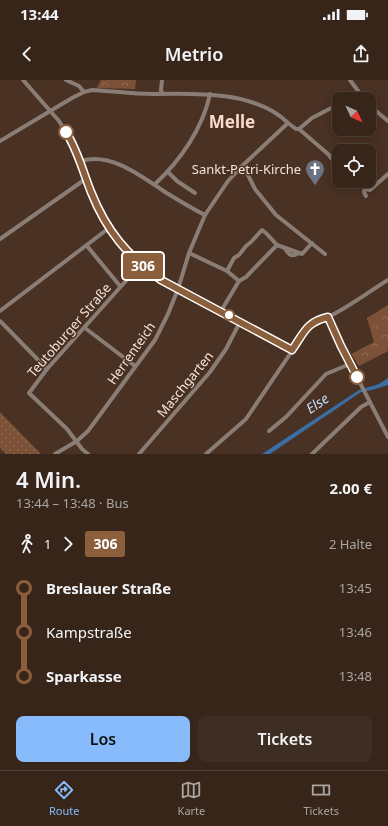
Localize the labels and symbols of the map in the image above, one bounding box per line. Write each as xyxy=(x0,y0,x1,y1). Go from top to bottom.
north arrow xyxy=(332,92,376,136)
district label: Melle xyxy=(209,110,255,133)
unlabelled marker xyxy=(58,124,74,140)
church icon: Sankt-Petri-Kirche xyxy=(304,158,326,186)
place label: Sankt-Petri-Kirche xyxy=(192,160,301,178)
line badge: 306 xyxy=(120,253,166,279)
street label: Teutoburger Straße xyxy=(23,279,115,381)
unlabelled marker xyxy=(223,309,235,321)
street label: Herrenteich xyxy=(103,318,159,388)
street label: Maschgarten xyxy=(153,347,217,421)
unlabelled marker xyxy=(349,369,365,385)
water label: Else xyxy=(302,388,332,418)

